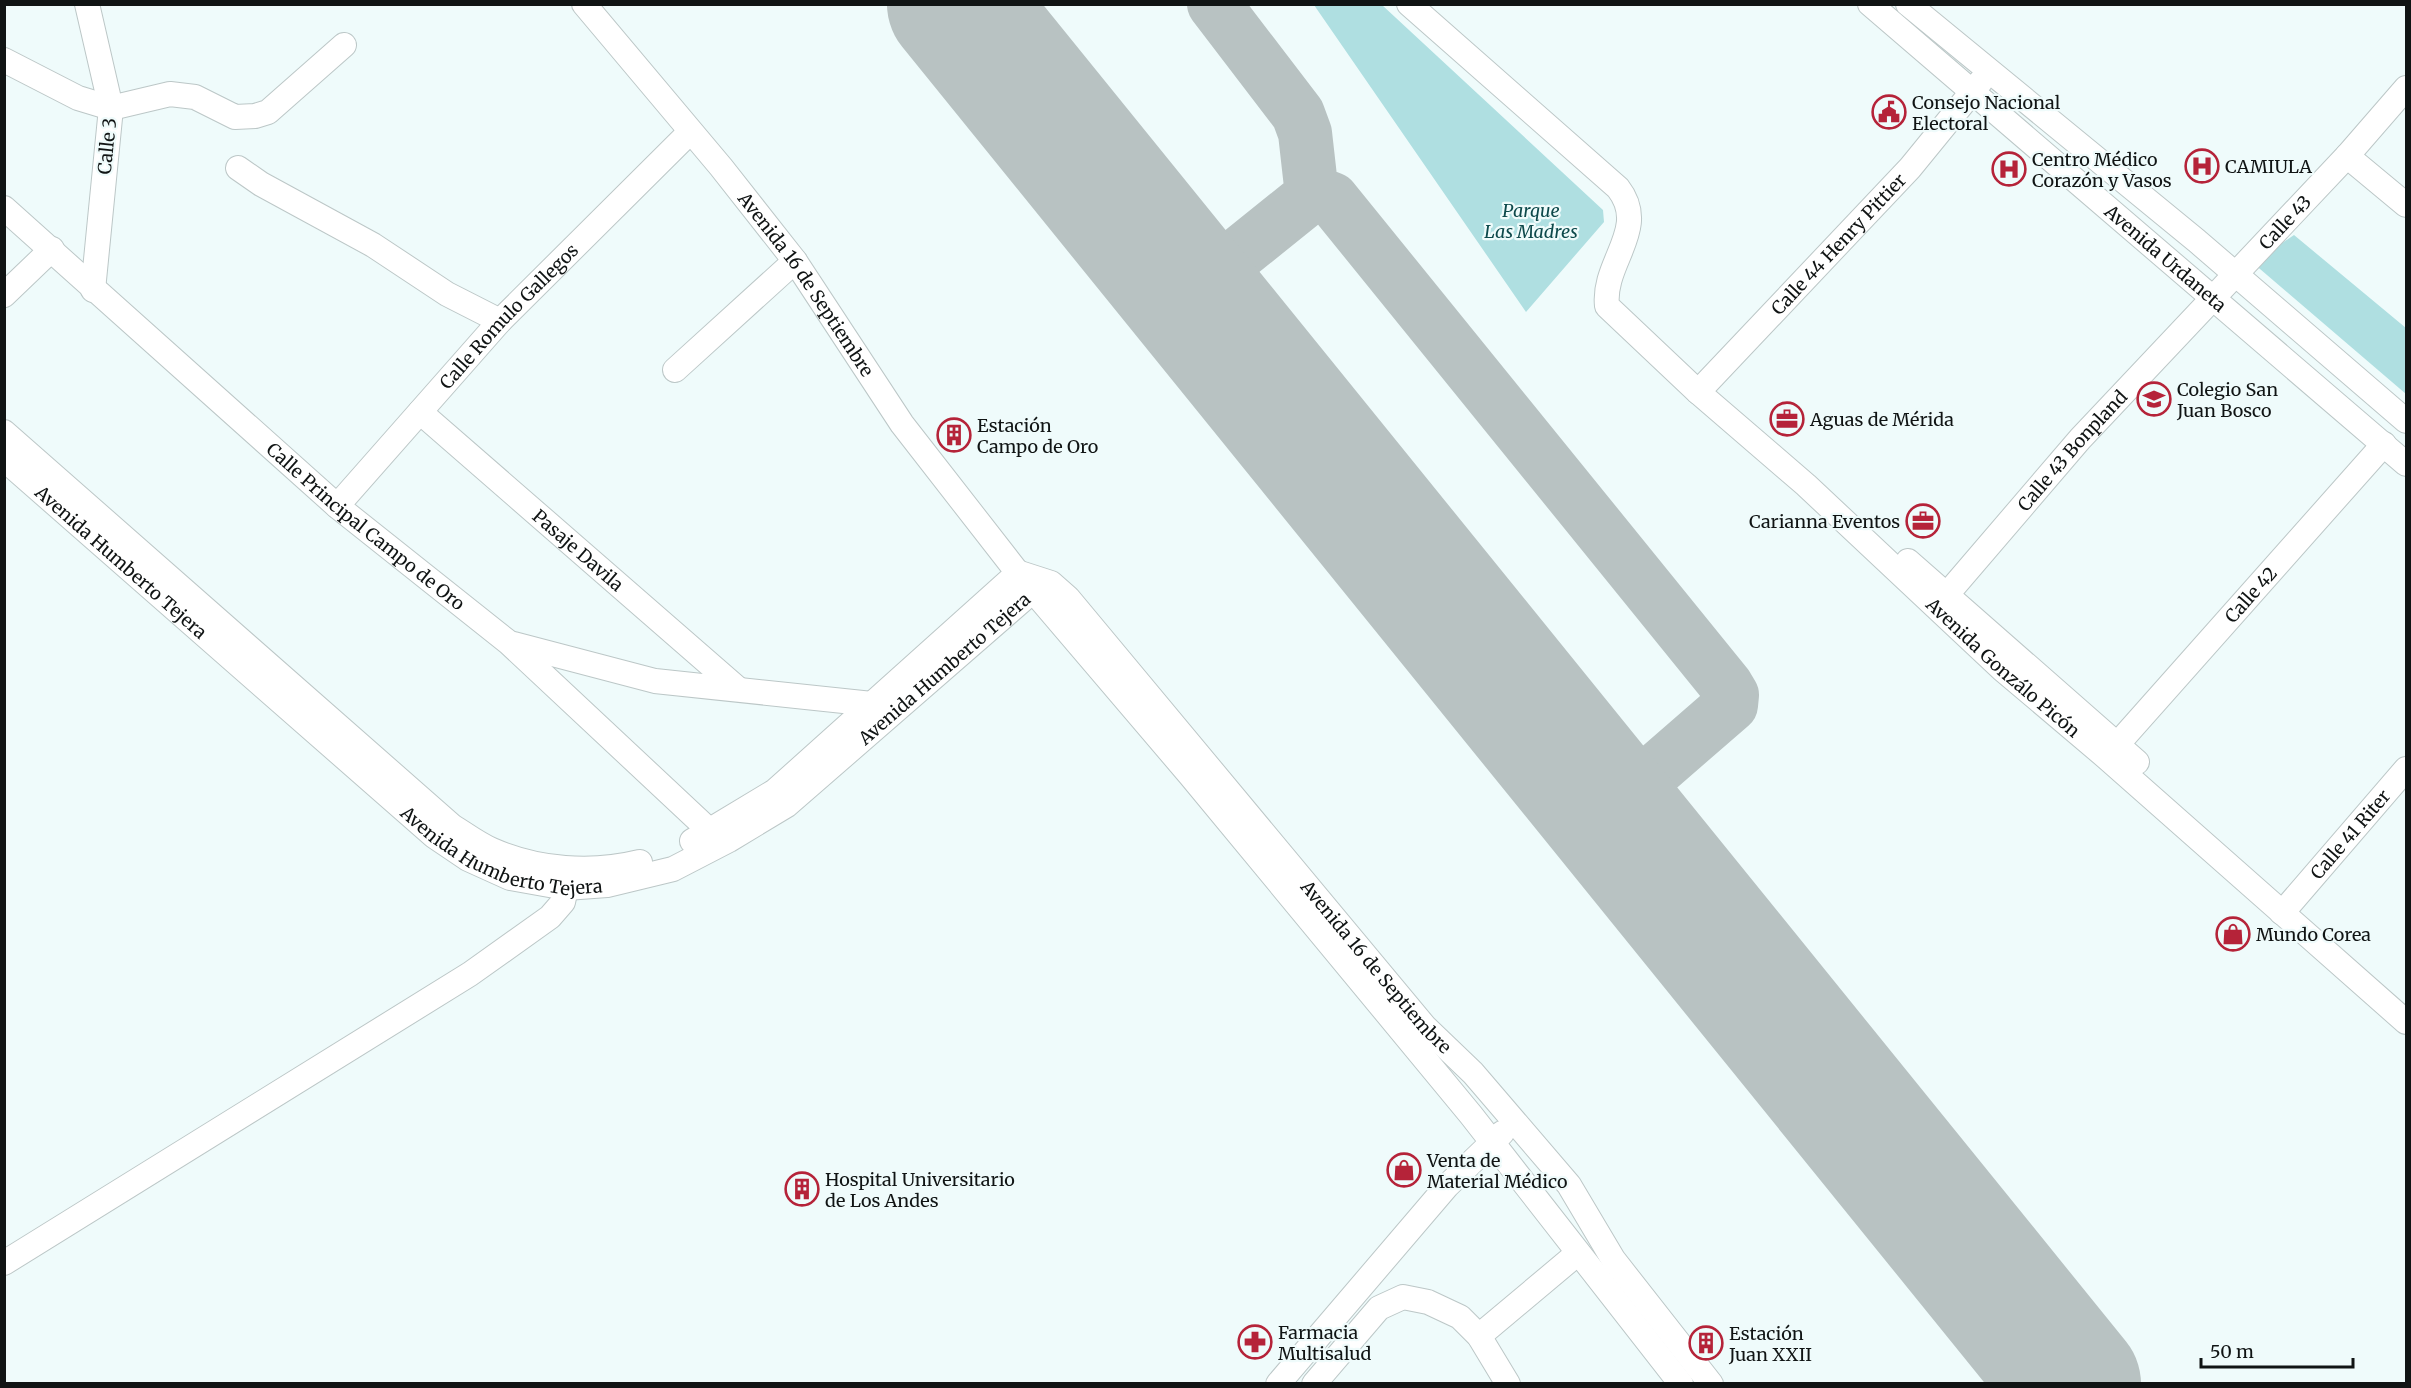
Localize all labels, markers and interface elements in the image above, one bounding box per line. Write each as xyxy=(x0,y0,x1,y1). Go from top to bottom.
place label: Consejo Nacional Electoral xyxy=(1912,91,2061,135)
public building icon: Consejo Nacional Electoral xyxy=(1871,94,1907,130)
street label: Calle 3 xyxy=(93,117,121,175)
place label: Centro Médico Corazón y Vasos xyxy=(2032,148,2172,192)
hospital icon: CAMIULA xyxy=(2184,148,2220,184)
hospital icon: Centro Médico Corazón y Vasos xyxy=(1991,151,2027,187)
place label: CAMIULA xyxy=(2225,155,2312,178)
street label: Calle 44 Henry Pittier xyxy=(1766,168,1911,319)
street label: Avenida 16 de Septiembre xyxy=(733,187,879,381)
street label: Calle 43 xyxy=(2253,190,2316,254)
park label: Parque Las Madres xyxy=(1484,199,1578,243)
street label: Avenida Urdaneta xyxy=(2100,199,2232,317)
street label: Calle Romulo Gallegos xyxy=(434,238,583,394)
place label: Colegio San Juan Bosco xyxy=(2176,378,2278,422)
school or university icon: Colegio San Juan Bosco xyxy=(2136,381,2172,417)
street label: Calle 43 Bonpland xyxy=(2012,385,2132,516)
office icon: Aguas de Mérida xyxy=(1769,401,1805,437)
place label: Aguas de Mérida xyxy=(1809,408,1954,431)
place label: Estación Campo de Oro xyxy=(977,414,1098,458)
building icon: Estación Campo de Oro xyxy=(936,417,972,453)
street label: Calle Principal Campo de Oro xyxy=(262,437,470,615)
street label: Avenida Humberto Tejera xyxy=(30,480,212,643)
office icon: Carianna Eventos xyxy=(1905,503,1941,539)
street label: Pasaje Davila xyxy=(528,504,629,596)
place label: Carianna Eventos xyxy=(1749,510,1900,533)
street label: Calle 42 xyxy=(2219,562,2281,627)
street label: Avenida Humberto Tejera xyxy=(853,587,1035,750)
street label: Avenida Gonzálo Picón xyxy=(1921,592,2085,742)
street label: Calle 41 Riter xyxy=(2305,785,2395,884)
street label: Avenida Humberto Tejera xyxy=(395,800,604,900)
street label: Avenida 16 de Septiembre xyxy=(1296,875,1457,1058)
shop icon: Mundo Corea xyxy=(2215,916,2251,952)
place label: Mundo Corea xyxy=(2256,923,2371,946)
place label: Venta de Material Médico xyxy=(1426,1149,1567,1193)
shop icon: Venta de Material Médico xyxy=(1386,1152,1422,1188)
place label: Hospital Universitario de Los Andes xyxy=(825,1168,1015,1212)
building icon: Hospital Universitario de Los Andes xyxy=(784,1171,820,1207)
place label: Farmacia Multisalud xyxy=(1278,1321,1371,1365)
place label: Estación Juan XXII xyxy=(1728,1322,1812,1366)
pharmacy icon: Farmacia Multisalud xyxy=(1237,1324,1273,1360)
building icon: Estación Juan XXII xyxy=(1688,1325,1724,1361)
scale bar xyxy=(2201,1331,2352,1369)
text: 50 m xyxy=(2210,1340,2254,1363)

